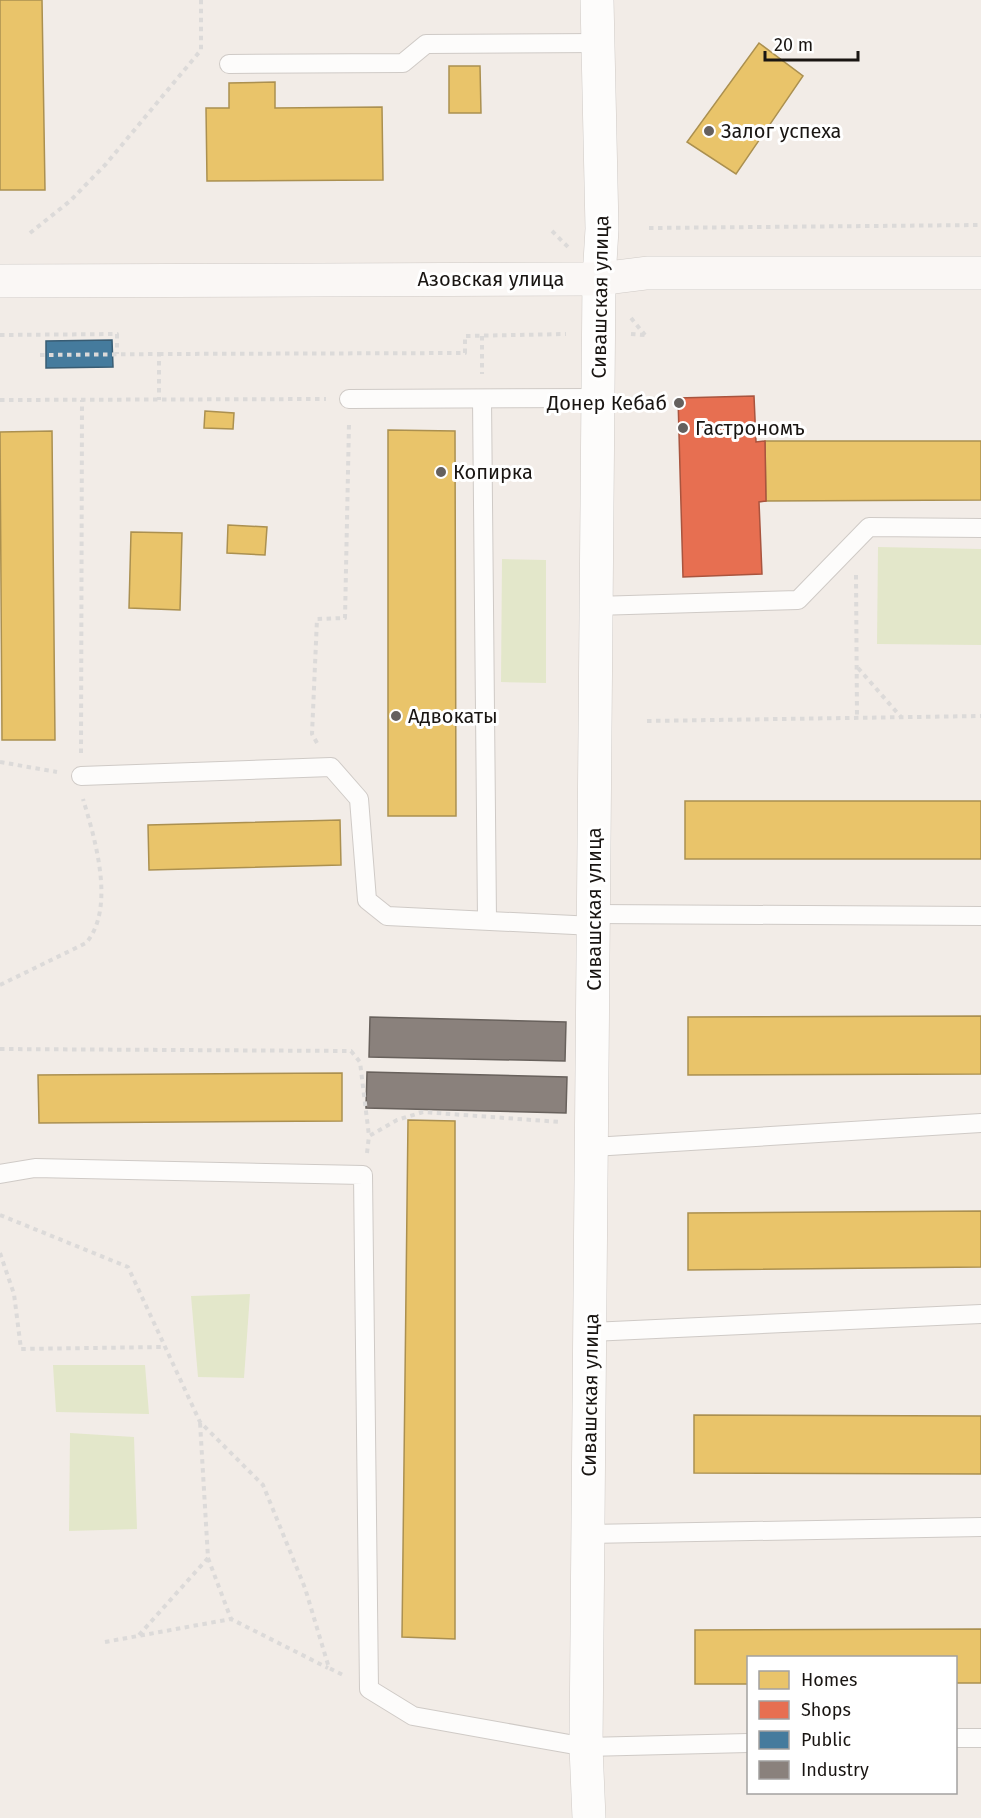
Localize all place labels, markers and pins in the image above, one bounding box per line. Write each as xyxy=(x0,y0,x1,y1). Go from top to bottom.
place label: Залог успеха xyxy=(721,119,842,143)
marker: Залог успеха xyxy=(702,124,716,138)
place label: Донер Кебаб xyxy=(546,391,667,415)
marker: Донер Кебаб xyxy=(672,396,686,410)
place label: Гастрономъ xyxy=(695,416,805,440)
marker: Гастрономъ xyxy=(676,421,690,435)
place label: Копирка xyxy=(453,460,533,484)
marker: Копирка xyxy=(434,465,448,479)
place label: Адвокаты xyxy=(408,704,498,728)
marker: Адвокаты xyxy=(389,709,403,723)

